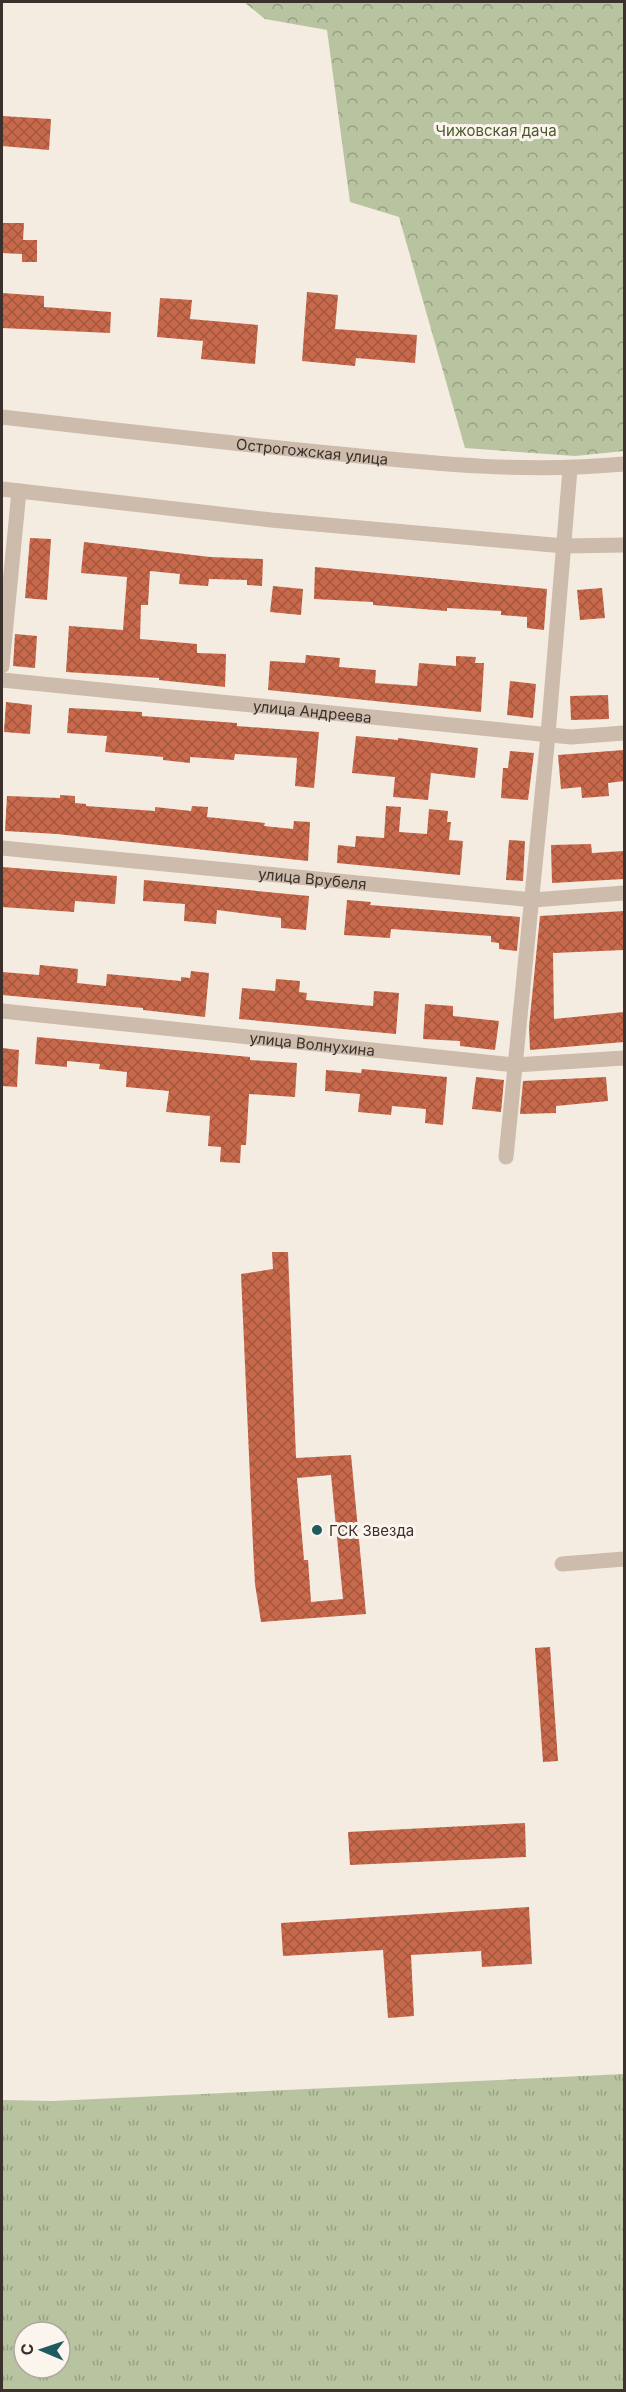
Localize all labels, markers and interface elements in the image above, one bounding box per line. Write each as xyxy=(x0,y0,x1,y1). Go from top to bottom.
park label: Чижовская дача xyxy=(435,121,557,140)
street label: Острогожская улица xyxy=(235,434,389,468)
street label: улица Андреева xyxy=(252,696,373,726)
street label: улица Врубеля xyxy=(258,864,368,893)
street label: улица Волнухина xyxy=(249,1028,376,1060)
place label: ГСК Звезда xyxy=(329,1521,414,1540)
marker: ГСК Звезда xyxy=(310,1523,324,1537)
north arrow xyxy=(12,2320,72,2380)
text: С xyxy=(17,2343,37,2356)

